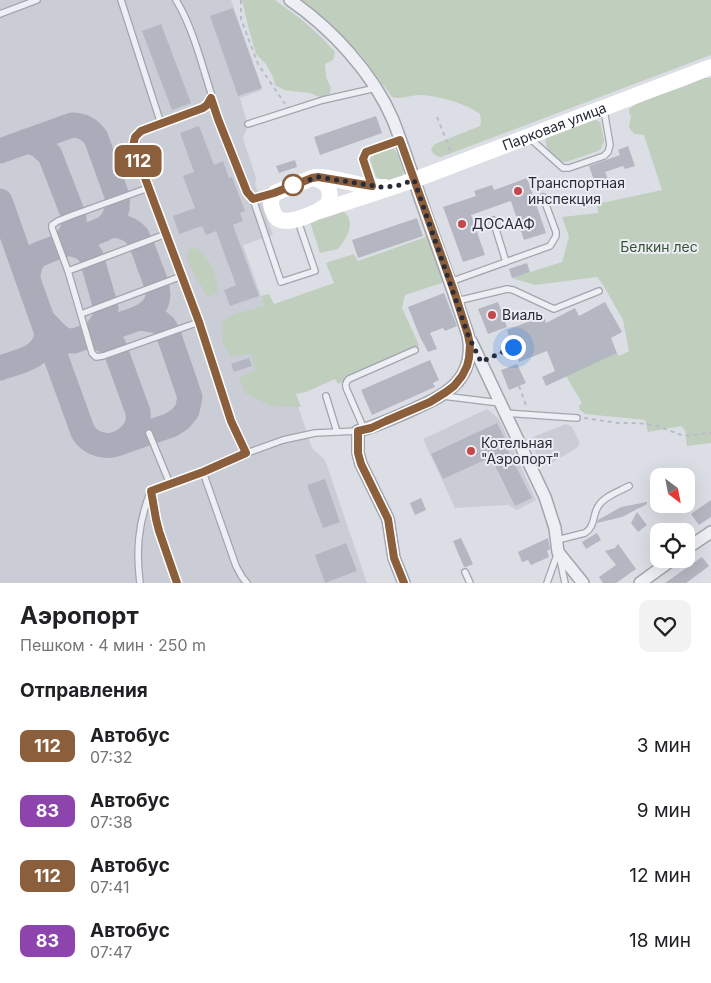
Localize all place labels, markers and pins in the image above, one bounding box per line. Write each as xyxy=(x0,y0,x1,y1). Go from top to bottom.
unlabelled marker xyxy=(282,174,304,196)
place label: Транспортная инспекция xyxy=(528,174,625,207)
marker: Транспортная инспекция xyxy=(512,185,524,197)
place label: ДОСААФ xyxy=(472,215,535,232)
marker: ДОСААФ xyxy=(456,218,468,230)
place label: Виаль xyxy=(502,306,543,323)
marker: Виаль xyxy=(486,309,498,321)
place label: Котельная "Аэропорт" xyxy=(481,434,559,467)
marker: Котельная "Аэропорт" xyxy=(465,445,477,457)

